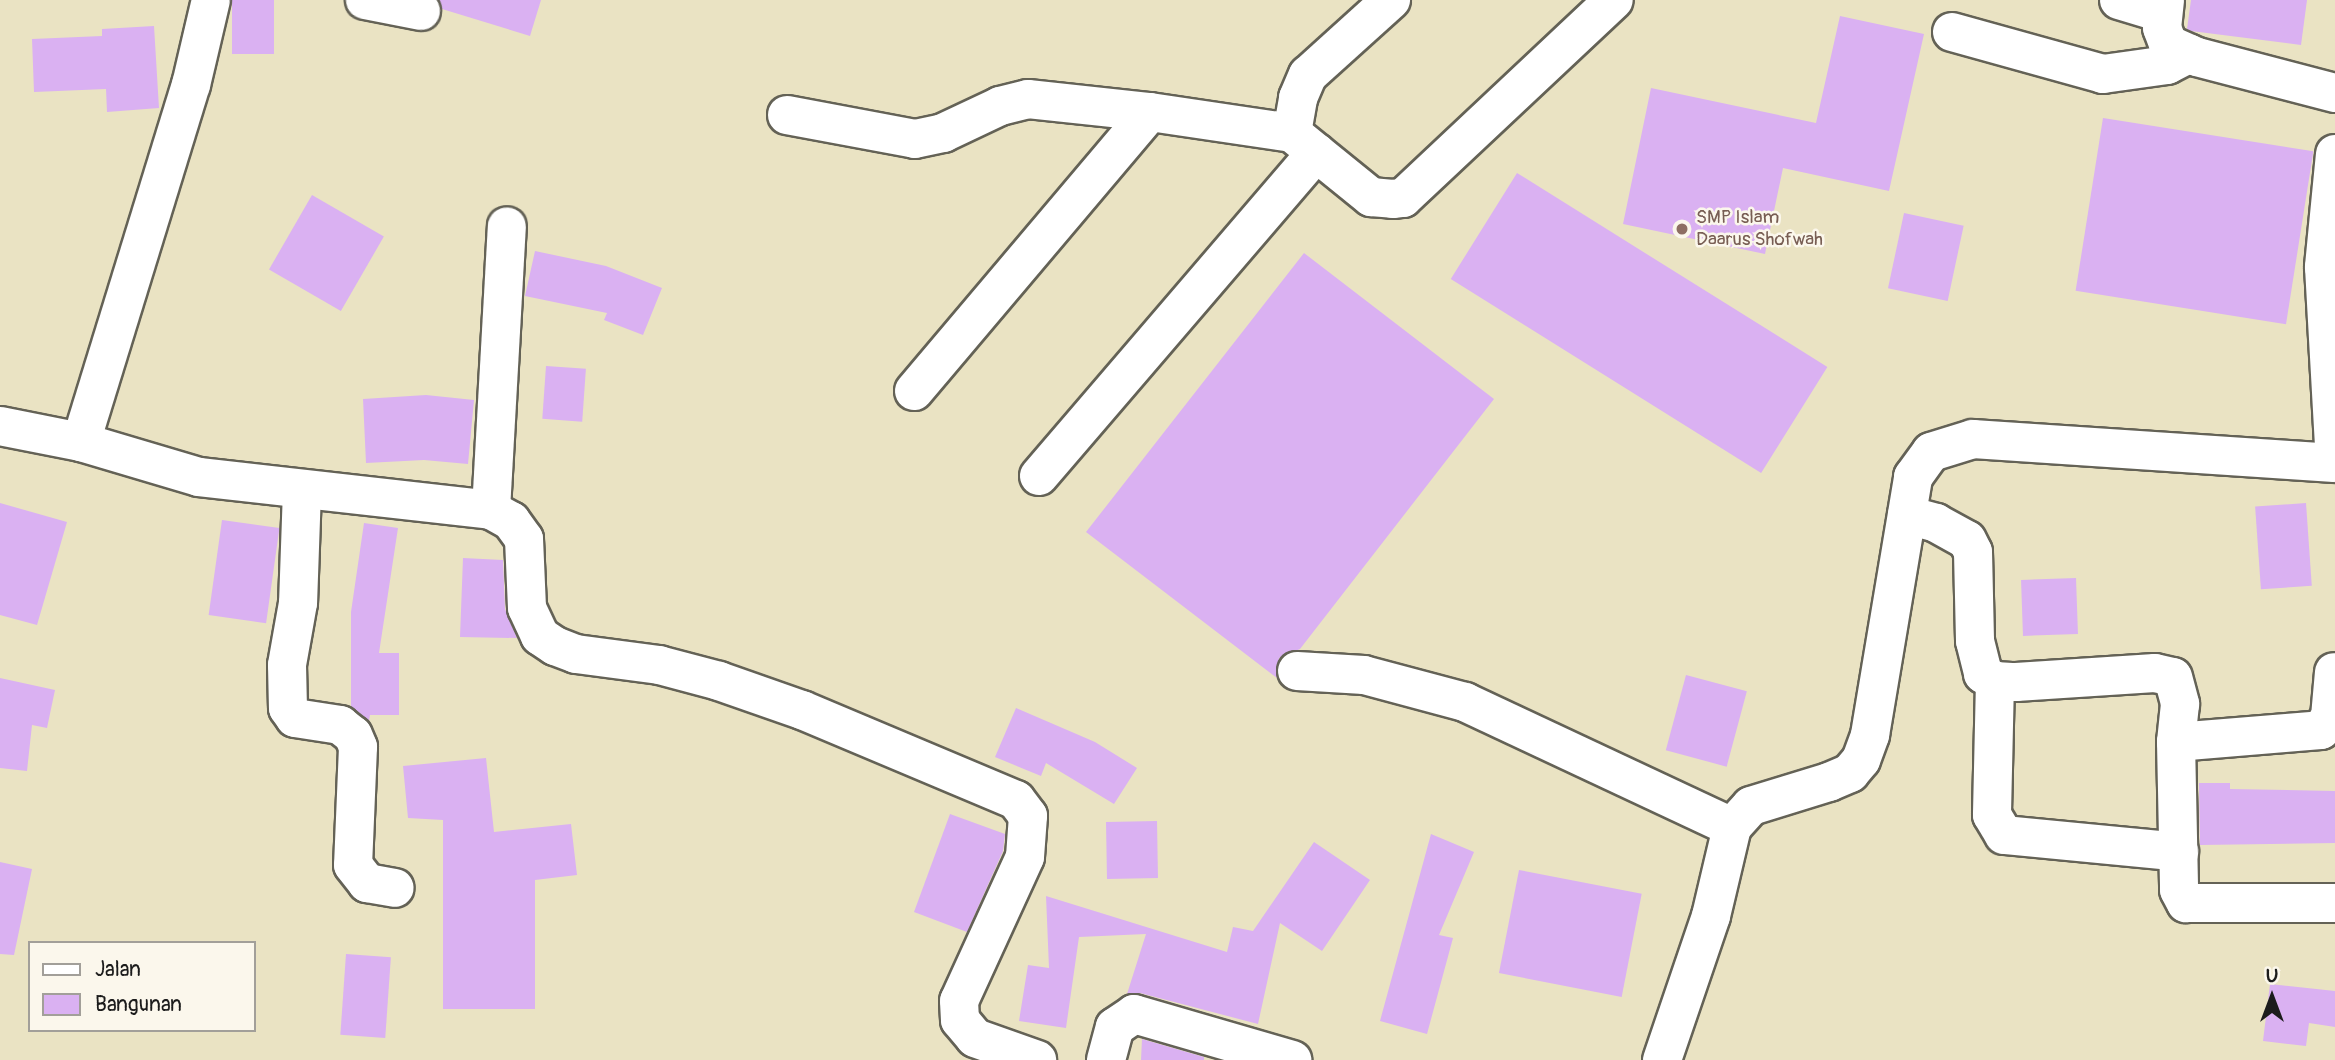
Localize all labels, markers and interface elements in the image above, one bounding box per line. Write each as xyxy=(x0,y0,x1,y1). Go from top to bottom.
place label: SMP Islam Daarus Shofwah xyxy=(1696,207,1823,251)
marker: SMP Islam Daarus Shofwah xyxy=(1674,221,1690,237)
legend xyxy=(28,941,256,1032)
text: Jalan xyxy=(95,956,141,983)
north arrow xyxy=(2237,962,2307,1032)
text: U xyxy=(2266,964,2278,988)
text: Bangunan xyxy=(95,991,182,1018)

